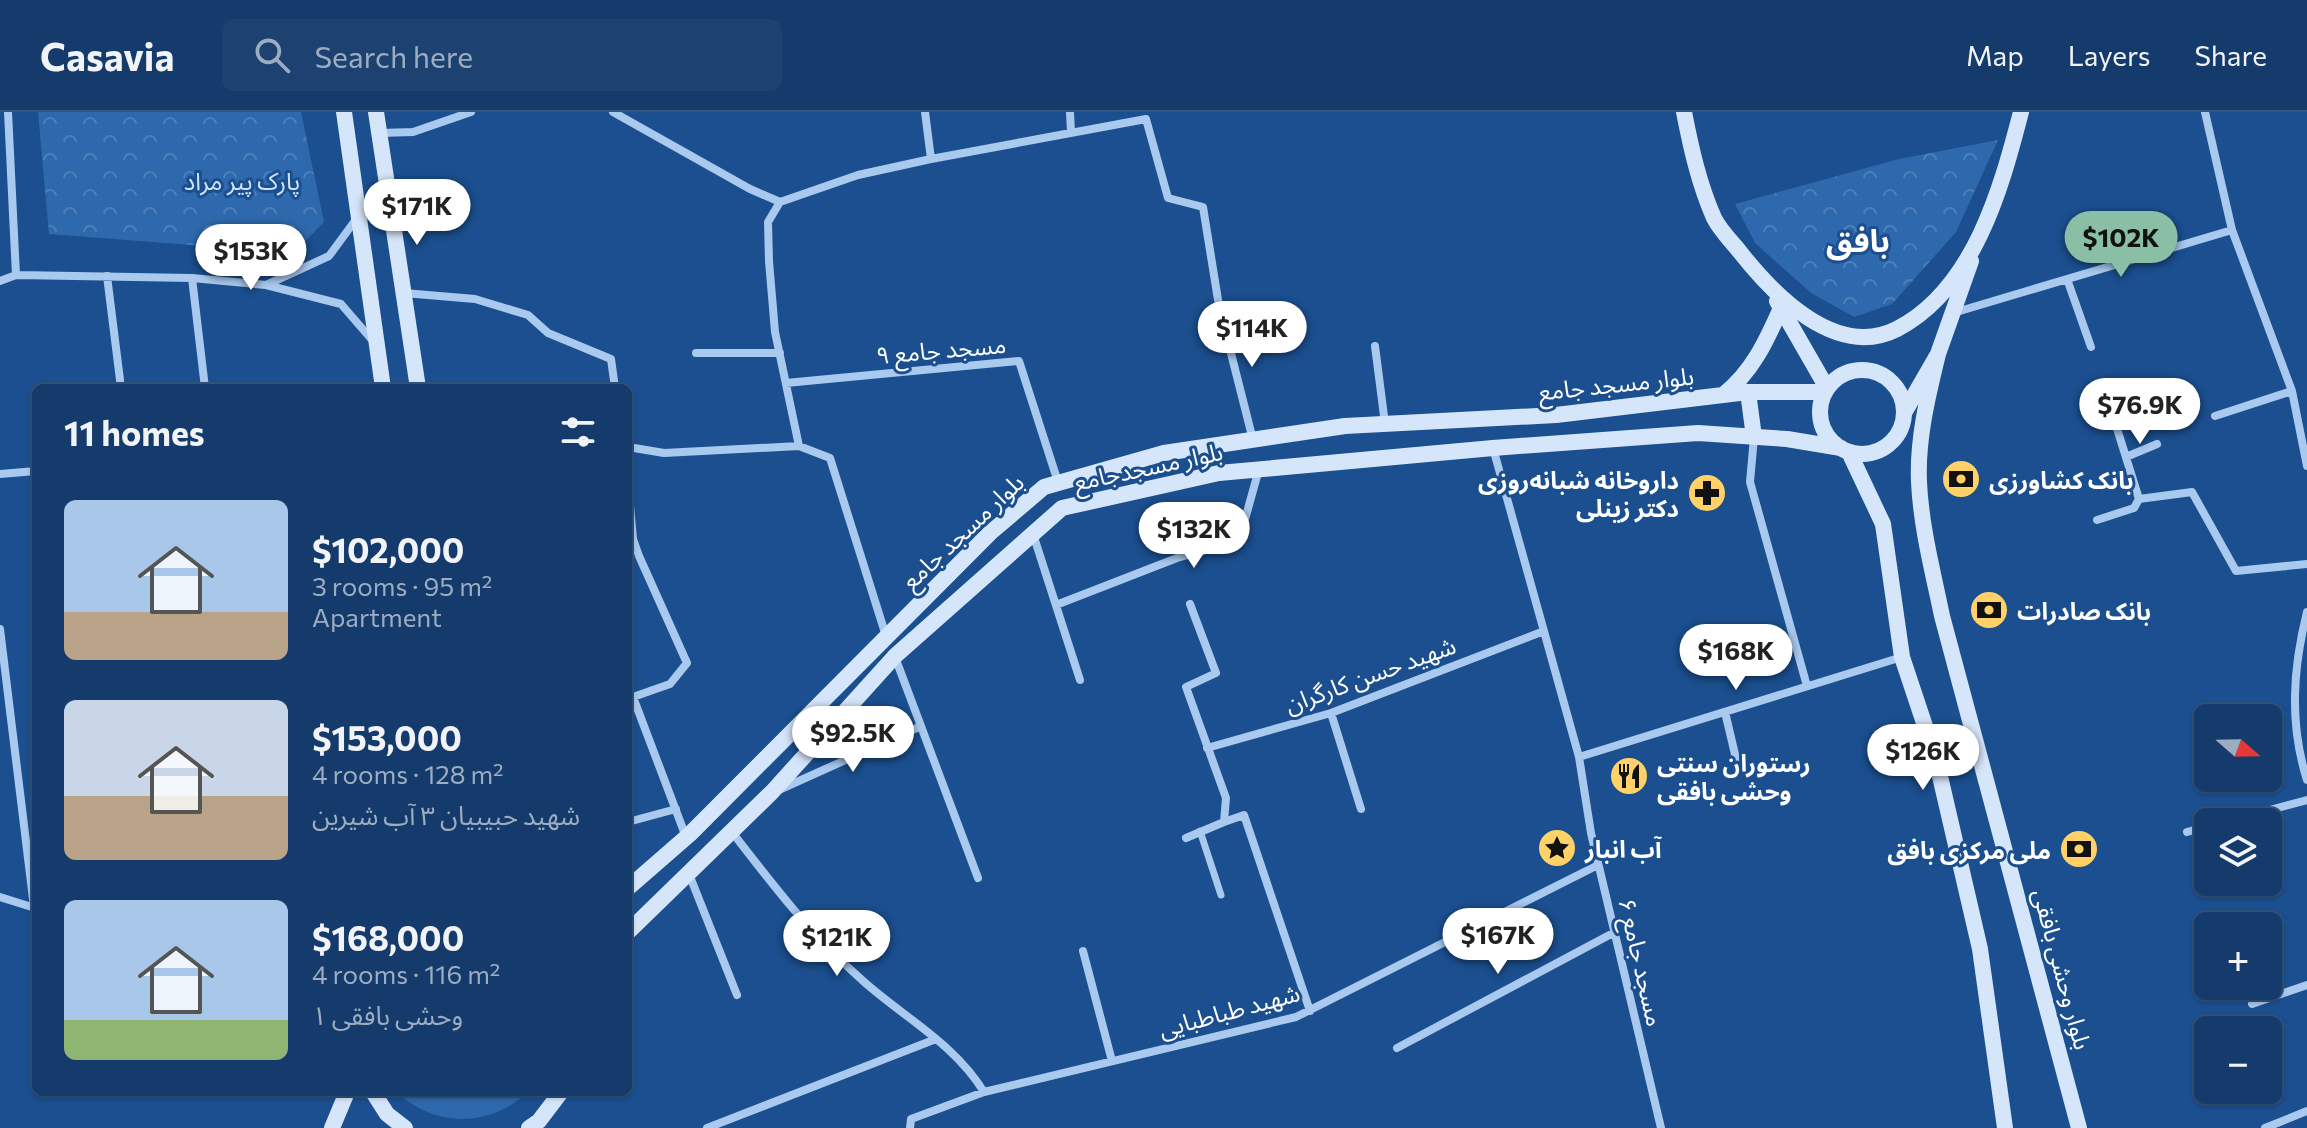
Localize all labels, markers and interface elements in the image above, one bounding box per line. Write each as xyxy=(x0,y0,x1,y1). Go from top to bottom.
search box xyxy=(222,19,782,91)
text: Casavia xyxy=(40,32,174,79)
icon: search xyxy=(250,33,294,77)
text: Search here xyxy=(314,37,473,74)
text: Map xyxy=(1966,38,2024,72)
text: Layers xyxy=(2068,38,2150,72)
text: Share xyxy=(2194,38,2267,72)
park label: پارک پیر مراد xyxy=(184,166,300,197)
pin: $171K xyxy=(361,179,473,247)
text: $171K xyxy=(382,189,452,220)
pin: $102K xyxy=(2065,211,2177,279)
district label: بافق xyxy=(1826,219,1890,261)
text: $102K xyxy=(2083,221,2159,252)
pin: $153K xyxy=(195,224,307,292)
text: $153K xyxy=(213,234,289,265)
pin: $114K xyxy=(1196,301,1308,369)
text: $114K xyxy=(1216,311,1288,342)
street label: مسجد جامع ۹ xyxy=(875,329,1008,373)
street label: بلوار مسجد جامع xyxy=(1537,360,1696,410)
pin: $76.9K xyxy=(2075,378,2205,446)
text: $76.9K xyxy=(2097,388,2183,419)
icon: filters xyxy=(556,410,600,454)
text: 11 homes xyxy=(64,411,205,453)
street label: بلوار مسجدجامع xyxy=(1071,436,1226,500)
bank icon: بانک کشاورزی xyxy=(1940,458,1982,500)
place label: داروخانه شبانه‌روزی دکتر زینلی xyxy=(1478,465,1679,523)
place label: بانک کشاورزی xyxy=(1989,465,2134,495)
street label: بلوار مسجد جامع xyxy=(895,467,1032,598)
pharmacy icon: داروخانه شبانه‌روزی دکتر زینلی xyxy=(1686,472,1728,514)
pin: $132K xyxy=(1138,502,1250,570)
text: $132K xyxy=(1157,512,1231,543)
text: $102,000 xyxy=(312,528,464,570)
icon: home xyxy=(128,532,224,628)
text: 3 rooms · 95 m² xyxy=(312,570,492,601)
bank icon: بانک صادرات xyxy=(1968,589,2010,631)
place label: بانک صادرات xyxy=(2017,596,2151,626)
text: Apartment xyxy=(312,601,442,632)
pin: $168K xyxy=(1680,624,1792,692)
street label: شهید حسن کارگران xyxy=(1281,630,1460,719)
text: $168K xyxy=(1698,634,1775,665)
north arrow xyxy=(2194,704,2282,792)
map controls xyxy=(2194,704,2282,1104)
pin: $92.5K xyxy=(788,706,918,774)
text: $153,000 xyxy=(312,716,462,758)
text: $92.5K xyxy=(810,716,896,747)
pin: $126K xyxy=(1867,724,1979,792)
icon: home xyxy=(128,732,224,828)
text: $126K xyxy=(1885,734,1961,765)
place label: رستوران سنتی وحشی بافقی xyxy=(1657,748,1810,806)
restaurant icon: رستوران سنتی وحشی بافقی xyxy=(1608,755,1650,797)
text: 4 rooms · 128 m² xyxy=(312,758,504,789)
text: شهید حبیبیان ۳ آب شیرین xyxy=(312,799,580,830)
button: layers xyxy=(2194,808,2282,896)
place icon: آب انبار xyxy=(1536,827,1578,869)
bank icon: ملی مرکزی بافق xyxy=(2058,828,2100,870)
place label: آب انبار xyxy=(1584,834,1663,864)
place label: ملی مرکزی بافق xyxy=(1887,835,2051,866)
street label: بلوار وحشی بافقی xyxy=(2027,885,2098,1053)
street label: مسجد جامع ۶ xyxy=(1609,895,1671,1030)
pin: $167K xyxy=(1442,908,1554,976)
pin: $121K xyxy=(781,910,893,978)
button: + xyxy=(2194,912,2282,1000)
text: $168,000 xyxy=(312,916,464,958)
text: $167K xyxy=(1461,918,1535,949)
text: $121K xyxy=(801,920,873,951)
icon: home xyxy=(128,932,224,1028)
text: 4 rooms · 116 m² xyxy=(312,958,500,989)
street label: شهید طباطبایی xyxy=(1155,977,1303,1043)
text: وحشی بافقی ۱ xyxy=(312,999,463,1030)
button: − xyxy=(2194,1016,2282,1104)

